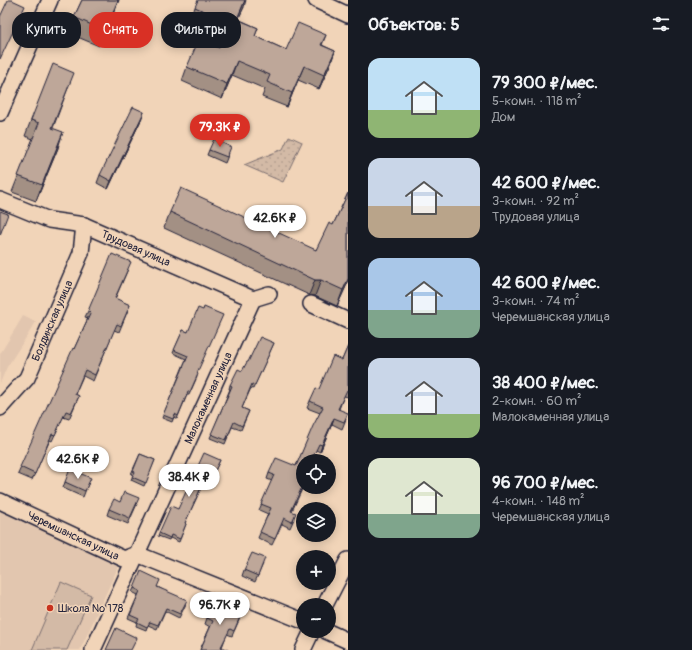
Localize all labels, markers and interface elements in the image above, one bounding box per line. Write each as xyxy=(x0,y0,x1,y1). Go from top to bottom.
chip: Купить xyxy=(12,12,81,48)
chip: Снять xyxy=(89,12,153,48)
chip: Фильтры xyxy=(161,12,241,48)
icon: filters xyxy=(650,13,672,35)
text: Объектов: 5 xyxy=(368,14,460,35)
text: 79 300 ₽/мес. xyxy=(492,72,598,93)
icon: home xyxy=(400,74,448,122)
text: 5-комн. · 118 m² xyxy=(492,93,582,109)
text: Дом xyxy=(492,109,515,125)
pin: 79.3K ₽ xyxy=(183,114,257,148)
text: 79.3K ₽ xyxy=(199,119,241,135)
text: 42 600 ₽/мес. xyxy=(492,172,600,193)
icon: home xyxy=(400,174,448,222)
text: 3-комн. · 92 m² xyxy=(492,193,579,209)
pin: 42.6K ₽ xyxy=(238,205,312,239)
text: Трудовая улица xyxy=(492,209,579,225)
text: 42.6K ₽ xyxy=(253,210,297,226)
street label: Трудовая улица xyxy=(99,227,173,269)
text: 42 600 ₽/мес. xyxy=(492,272,600,293)
icon: home xyxy=(400,274,448,322)
street label: Болдинская улица xyxy=(29,278,75,363)
text: 3-комн. · 74 m² xyxy=(492,293,579,309)
text: Черемшанская улица xyxy=(492,309,610,325)
street label: Малокаменная улица xyxy=(181,350,234,446)
text: 38 400 ₽/мес. xyxy=(492,372,599,393)
icon: home xyxy=(400,374,448,422)
text: 2-комн. · 60 m² xyxy=(492,393,582,409)
text: Малокаменная улица xyxy=(492,409,609,425)
pin: 42.6K ₽ xyxy=(41,446,115,480)
text: 42.6K ₽ xyxy=(56,451,100,467)
map controls xyxy=(296,454,336,638)
button: locate xyxy=(296,454,336,494)
pin: 38.4K ₽ xyxy=(152,464,226,498)
text: 38.4K ₽ xyxy=(168,469,210,485)
text: 96 700 ₽/мес. xyxy=(492,472,599,493)
icon: home xyxy=(400,474,448,522)
text: 4-комн. · 148 m² xyxy=(492,493,585,509)
button: layers xyxy=(296,502,336,542)
street label: Черемшанская улица xyxy=(25,508,121,562)
text: Черемшанская улица xyxy=(492,509,610,525)
button: + xyxy=(296,550,336,590)
pin: 96.7K ₽ xyxy=(183,592,257,626)
text: 96.7K ₽ xyxy=(199,597,241,613)
button: − xyxy=(296,598,336,638)
place label: Школа № 178 xyxy=(58,602,124,615)
marker: Школа № 178 xyxy=(45,603,55,613)

